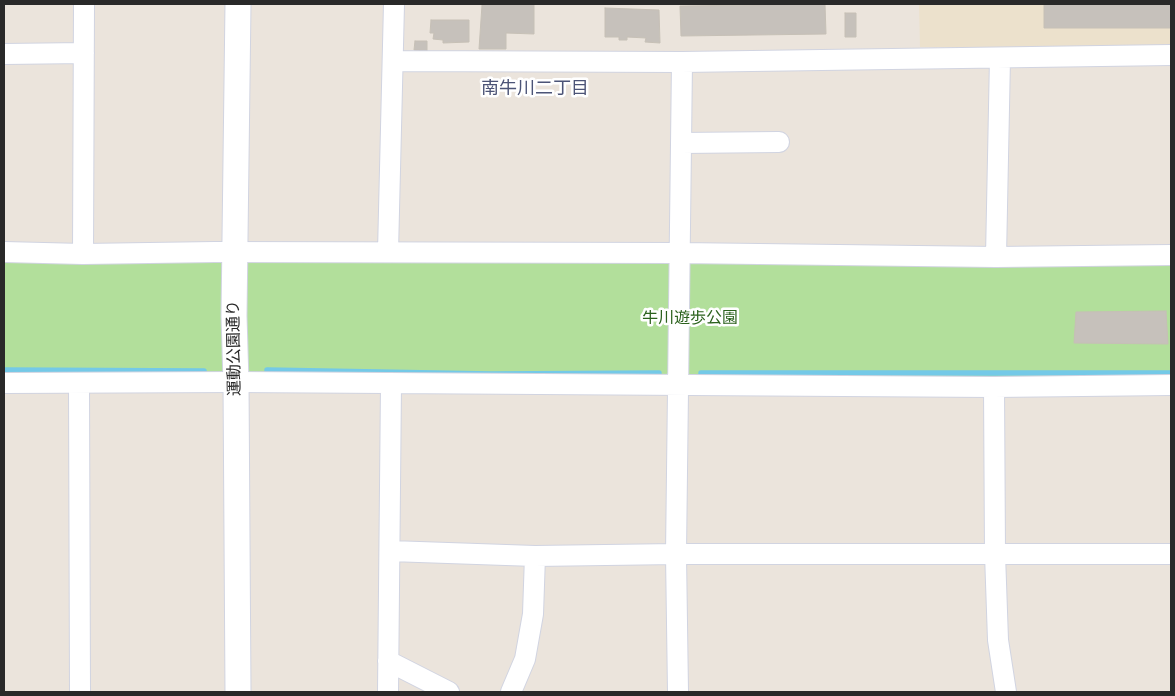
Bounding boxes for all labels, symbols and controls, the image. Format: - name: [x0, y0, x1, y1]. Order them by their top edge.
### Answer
- district label: 南牛川二丁目: [481, 78, 589, 100]
- street label: 運動公園通り: [225, 300, 245, 396]
- park label: 牛川遊歩公園: [642, 309, 738, 329]

